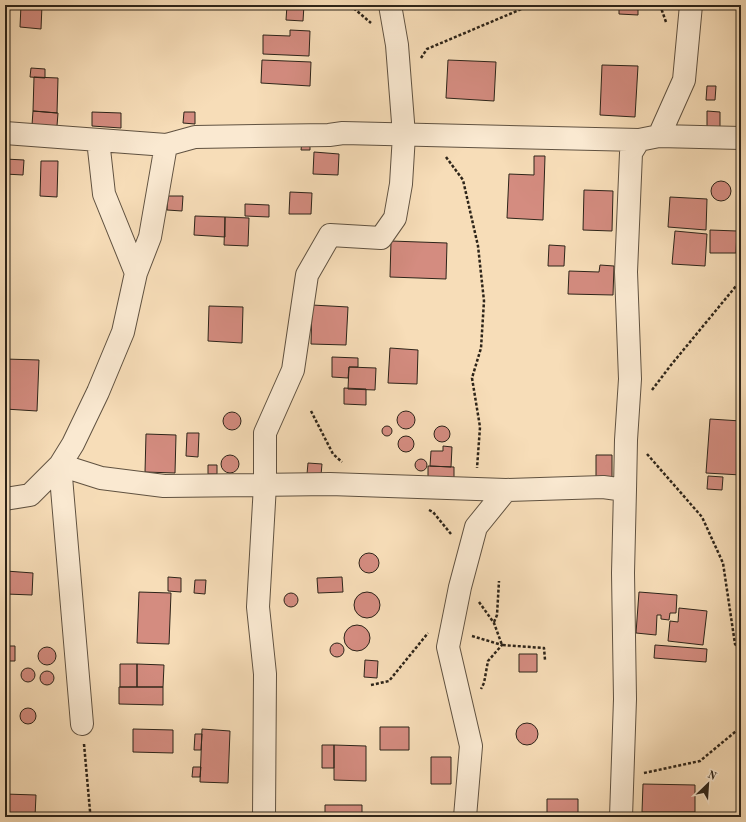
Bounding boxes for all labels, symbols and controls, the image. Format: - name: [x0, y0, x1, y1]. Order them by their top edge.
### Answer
- north arrow: [688, 764, 728, 804]
- text: N: [705, 770, 718, 783]

